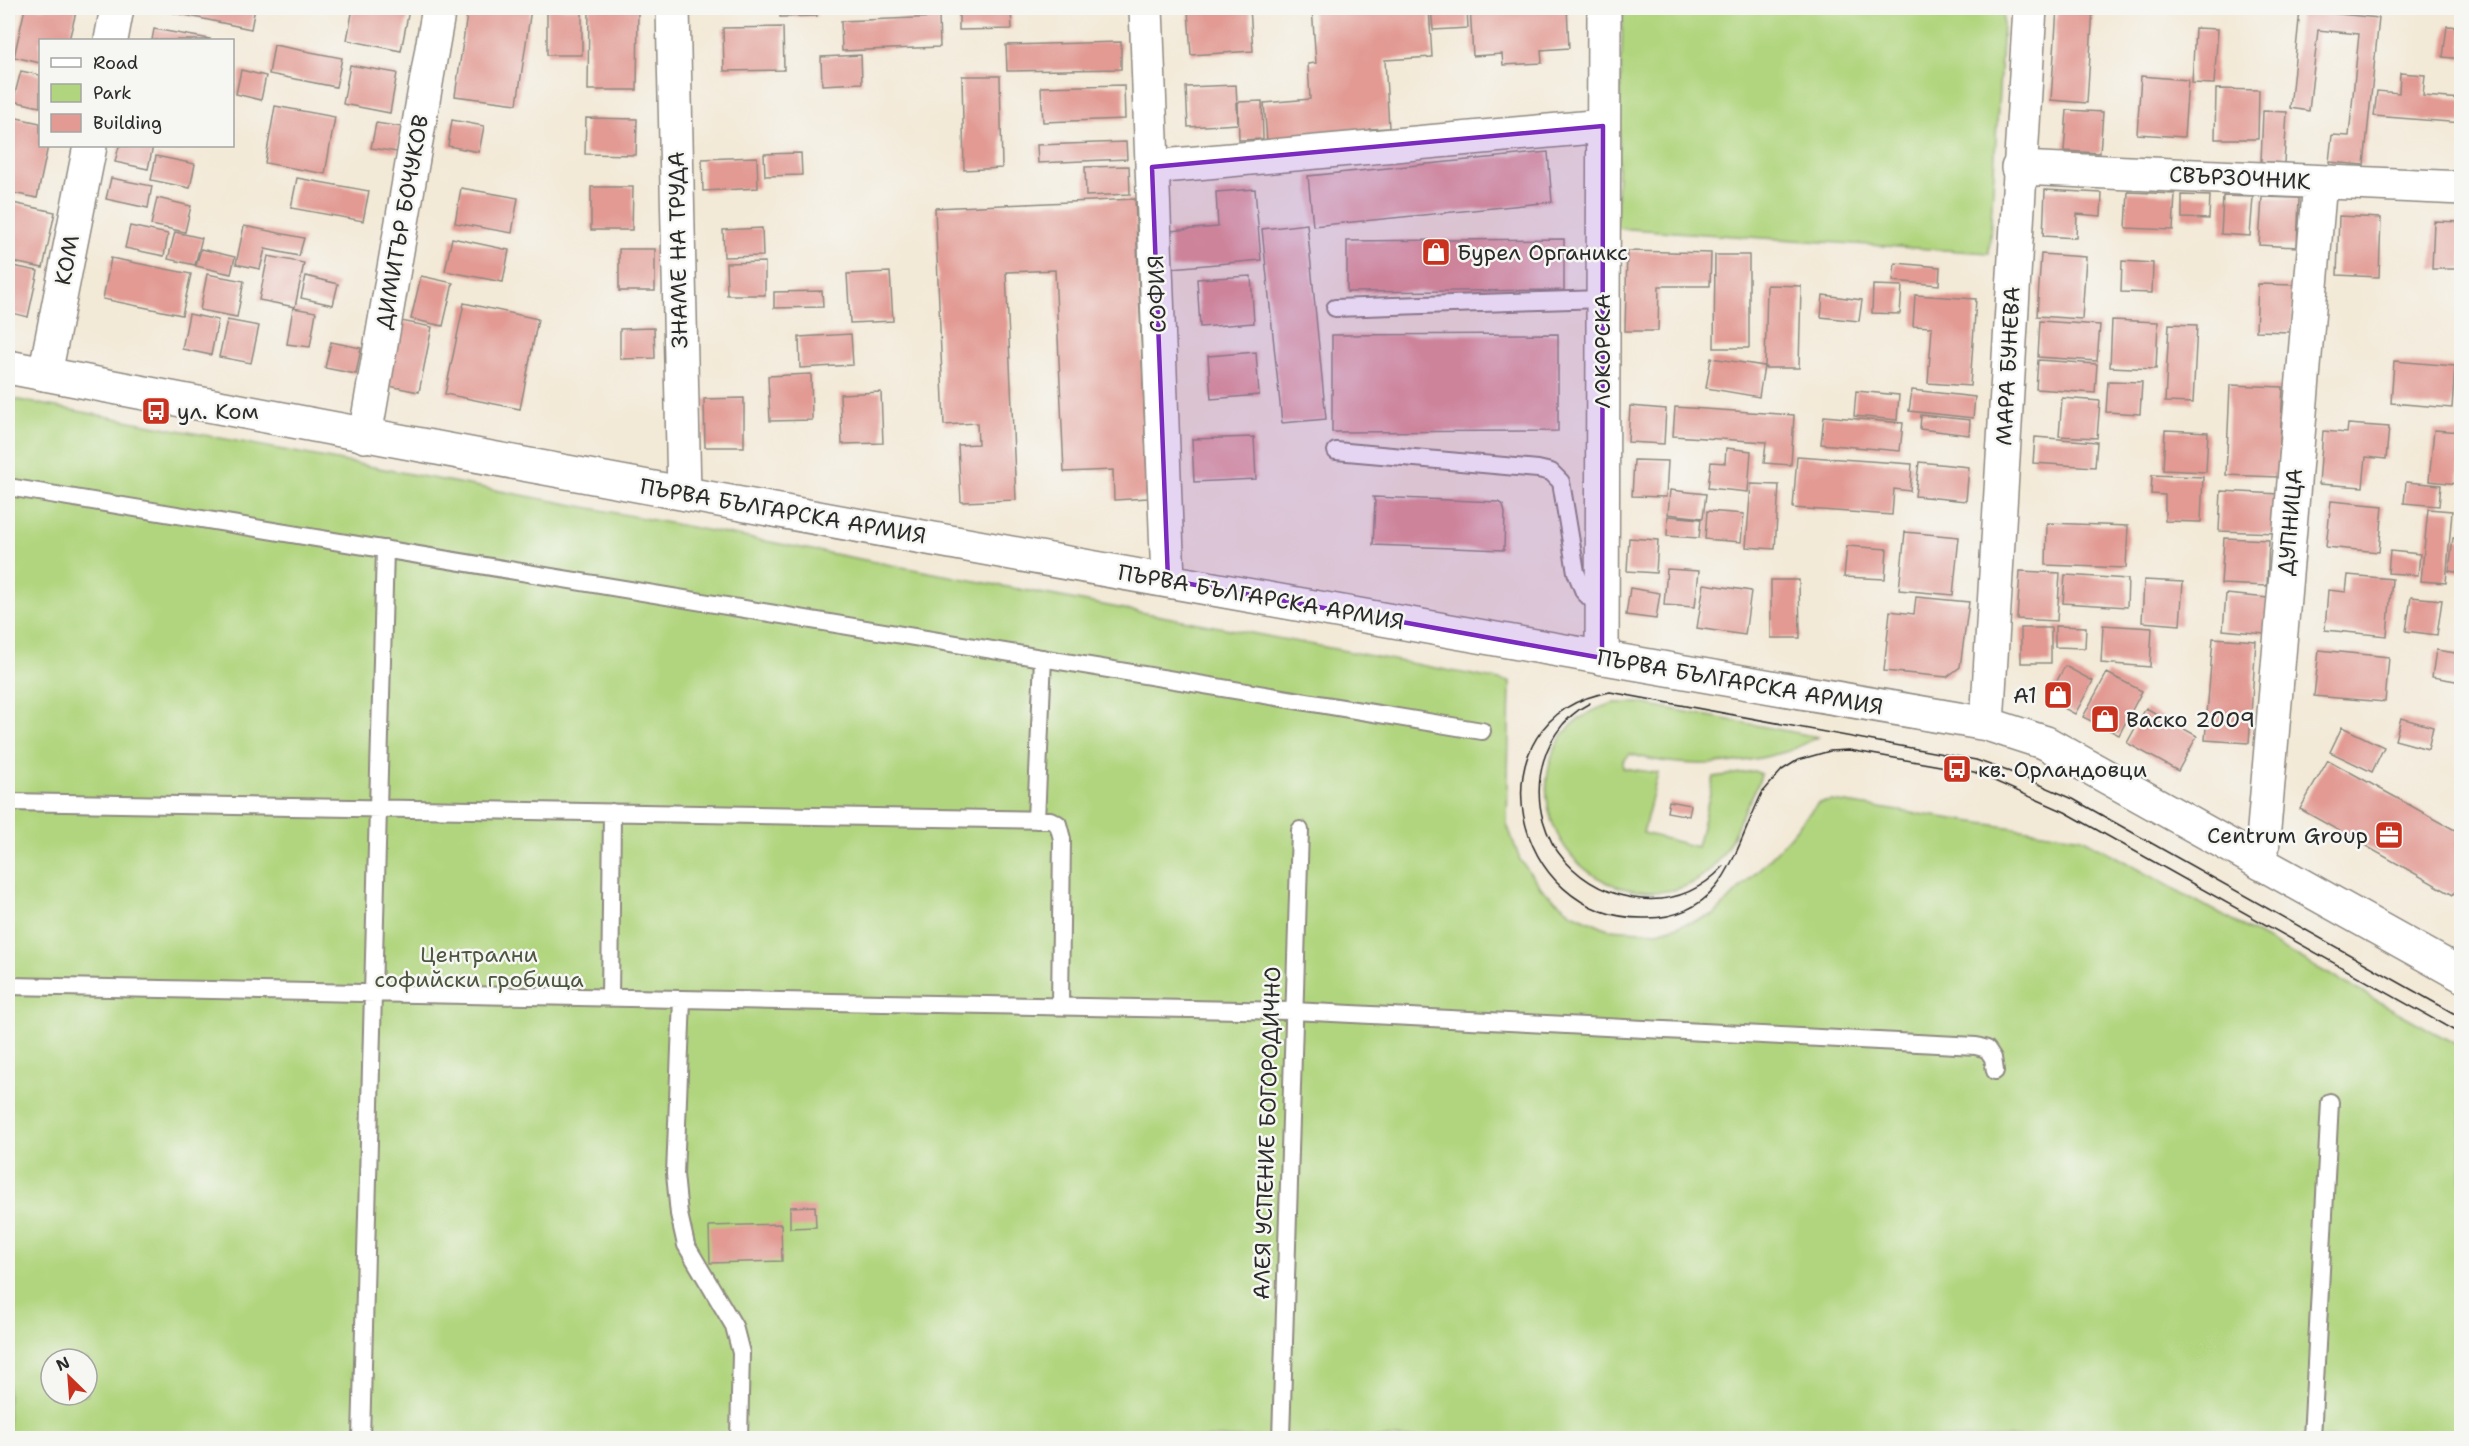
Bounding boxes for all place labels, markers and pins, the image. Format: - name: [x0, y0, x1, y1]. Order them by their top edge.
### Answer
- shop icon: Бурел Органикс: [1420, 236, 1452, 268]
- place label: Бурел Органикс: [1457, 238, 1628, 267]
- bus stop icon: ул. Ком: [140, 395, 172, 427]
- place label: ул. Ком: [177, 397, 259, 426]
- shop icon: A1: [2042, 679, 2074, 711]
- place label: A1: [2013, 681, 2037, 710]
- shop icon: Васко 2009: [2089, 703, 2121, 735]
- place label: Васко 2009: [2126, 705, 2255, 734]
- bus stop icon: кв. Орландовци: [1941, 753, 1973, 785]
- place label: кв. Орландовци: [1978, 755, 2147, 784]
- office icon: Centrum Group: [2373, 819, 2405, 851]
- place label: Centrum Group: [2207, 821, 2368, 850]

